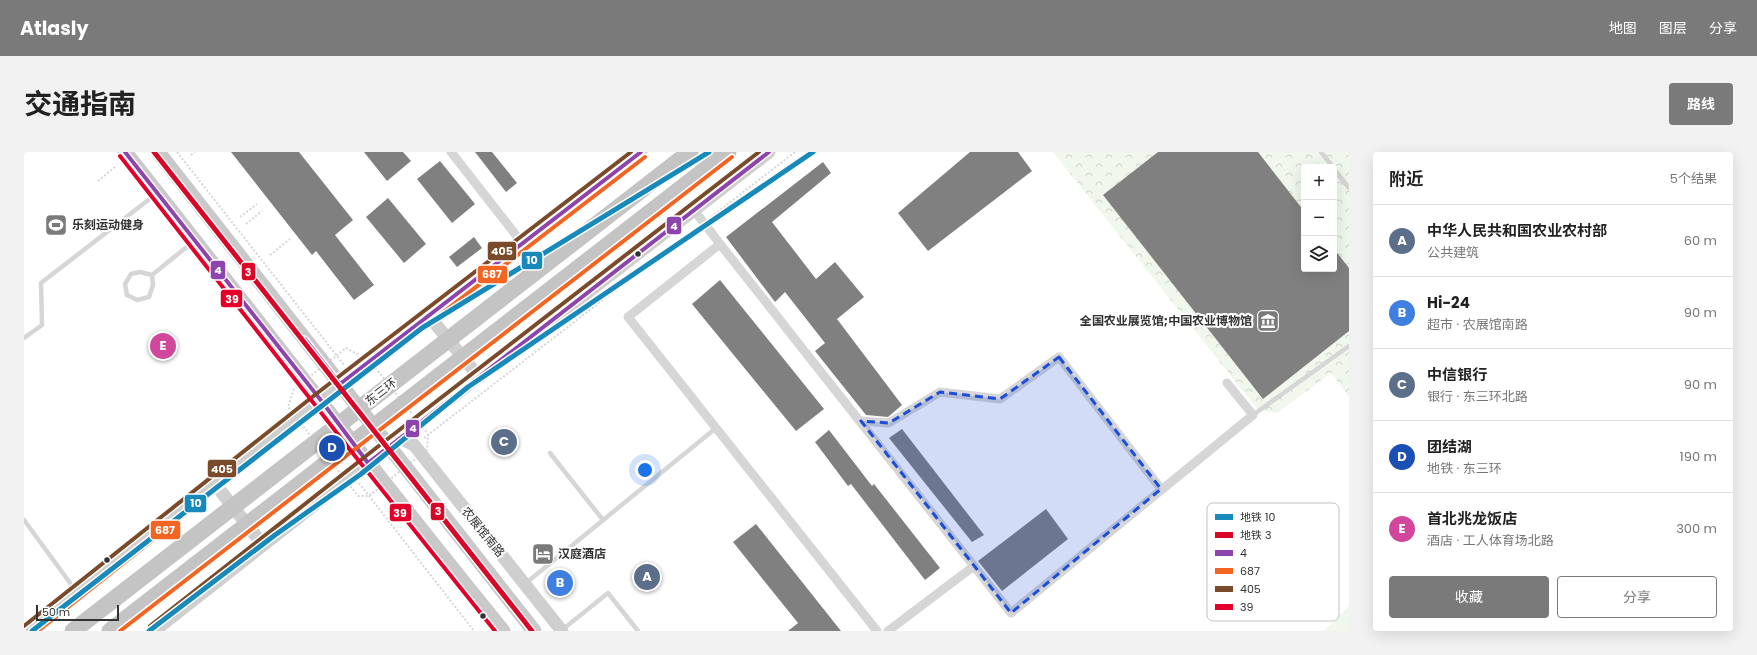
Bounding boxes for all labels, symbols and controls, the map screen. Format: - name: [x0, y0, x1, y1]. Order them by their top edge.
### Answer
- text: Atlasly: [20, 15, 88, 42]
- text: 地图: [1609, 18, 1637, 38]
- text: 图层: [1659, 18, 1687, 38]
- text: 分享: [1709, 18, 1737, 38]
- button: 路线: [1669, 83, 1733, 125]
- text: 交通指南: [24, 85, 136, 124]
- map controls: [1301, 164, 1337, 272]
- button: +: [1301, 164, 1337, 200]
- text: 附近: [1389, 167, 1423, 191]
- text: 5个结果: [1670, 169, 1717, 188]
- button: −: [1301, 200, 1337, 236]
- sports icon: 乐刻运动健身: [43, 212, 69, 238]
- place label: 乐刻运动健身: [72, 216, 144, 233]
- line badge: 4: [666, 216, 682, 235]
- text: 4: [670, 218, 678, 234]
- text: 中华人民共和国农业农村部: [1427, 220, 1607, 241]
- text: A: [1397, 231, 1407, 250]
- text: 60 m: [1684, 231, 1717, 250]
- button: layers: [1301, 236, 1337, 272]
- line badge: 405: [487, 241, 517, 261]
- text: 405: [491, 243, 513, 259]
- text: 公共建筑: [1427, 243, 1479, 262]
- unlabelled marker: [633, 249, 643, 259]
- line badge: 10: [521, 251, 543, 270]
- text: 10: [526, 252, 538, 268]
- line badge: 4: [210, 260, 226, 280]
- text: 4: [214, 262, 222, 278]
- line badge: 3: [241, 262, 256, 281]
- text: 3: [245, 264, 252, 280]
- line badge: 687: [477, 265, 508, 284]
- text: 687: [482, 266, 502, 282]
- line badge: 39: [220, 289, 243, 308]
- text: 39: [225, 291, 239, 307]
- text: Hi-24: [1427, 292, 1470, 313]
- text: B: [1398, 303, 1406, 322]
- text: 90 m: [1684, 303, 1717, 322]
- museum icon: 全国农业展览馆;中国农业博物馆: [1255, 308, 1281, 334]
- place label: 全国农业展览馆;中国农业博物馆: [1080, 312, 1252, 329]
- text: 超市 · 农展馆南路: [1427, 315, 1528, 334]
- pin: E: [150, 331, 176, 361]
- text: 中信银行: [1427, 364, 1487, 385]
- street label: 东三环: [361, 374, 400, 409]
- text: C: [1397, 375, 1407, 394]
- text: 90 m: [1684, 375, 1717, 394]
- text: 银行 · 东三环北路: [1427, 387, 1528, 406]
- line badge: 4: [405, 419, 420, 438]
- text: 4: [409, 420, 417, 436]
- pin: C: [491, 427, 517, 457]
- pin: D: [319, 433, 345, 463]
- text: 团结湖: [1427, 436, 1472, 457]
- text: D: [1397, 447, 1407, 466]
- text: 190 m: [1680, 447, 1717, 466]
- line badge: 405: [207, 459, 237, 478]
- text: 地铁 · 东三环: [1427, 459, 1502, 478]
- your location: [635, 460, 655, 480]
- text: 405: [211, 461, 233, 477]
- line badge: 10: [184, 494, 207, 513]
- text: 10: [190, 495, 202, 511]
- line badge: 3: [430, 502, 445, 521]
- line badge: 39: [389, 503, 412, 522]
- text: 3: [435, 503, 442, 519]
- street label: 农展馆南路: [458, 503, 509, 560]
- legend: [1207, 503, 1339, 621]
- text: 39: [393, 505, 407, 521]
- text: 首北兆龙饭店: [1427, 508, 1517, 529]
- text: 地铁 10: [1240, 509, 1275, 525]
- text: E: [1398, 519, 1406, 538]
- text: 300 m: [1676, 519, 1717, 538]
- line badge: 687: [150, 520, 181, 540]
- text: 687: [155, 522, 175, 538]
- text: 地铁 3: [1240, 527, 1271, 543]
- text: 酒店 · 工人体育场北路: [1427, 531, 1554, 550]
- hotel icon: 汉庭酒店: [530, 541, 556, 567]
- place label: 汉庭酒店: [558, 545, 606, 562]
- text: 4: [1240, 545, 1247, 561]
- unlabelled marker: [102, 555, 112, 565]
- pin: A: [634, 562, 660, 592]
- text: 687: [1240, 563, 1260, 579]
- pin: B: [547, 568, 573, 598]
- button: 收藏: [1389, 576, 1549, 618]
- button: 分享: [1557, 576, 1717, 618]
- text: 405: [1240, 581, 1261, 597]
- text: 39: [1240, 599, 1253, 615]
- scale bar: [36, 603, 119, 622]
- text: 50 m: [42, 604, 70, 620]
- unlabelled marker: [478, 611, 488, 621]

